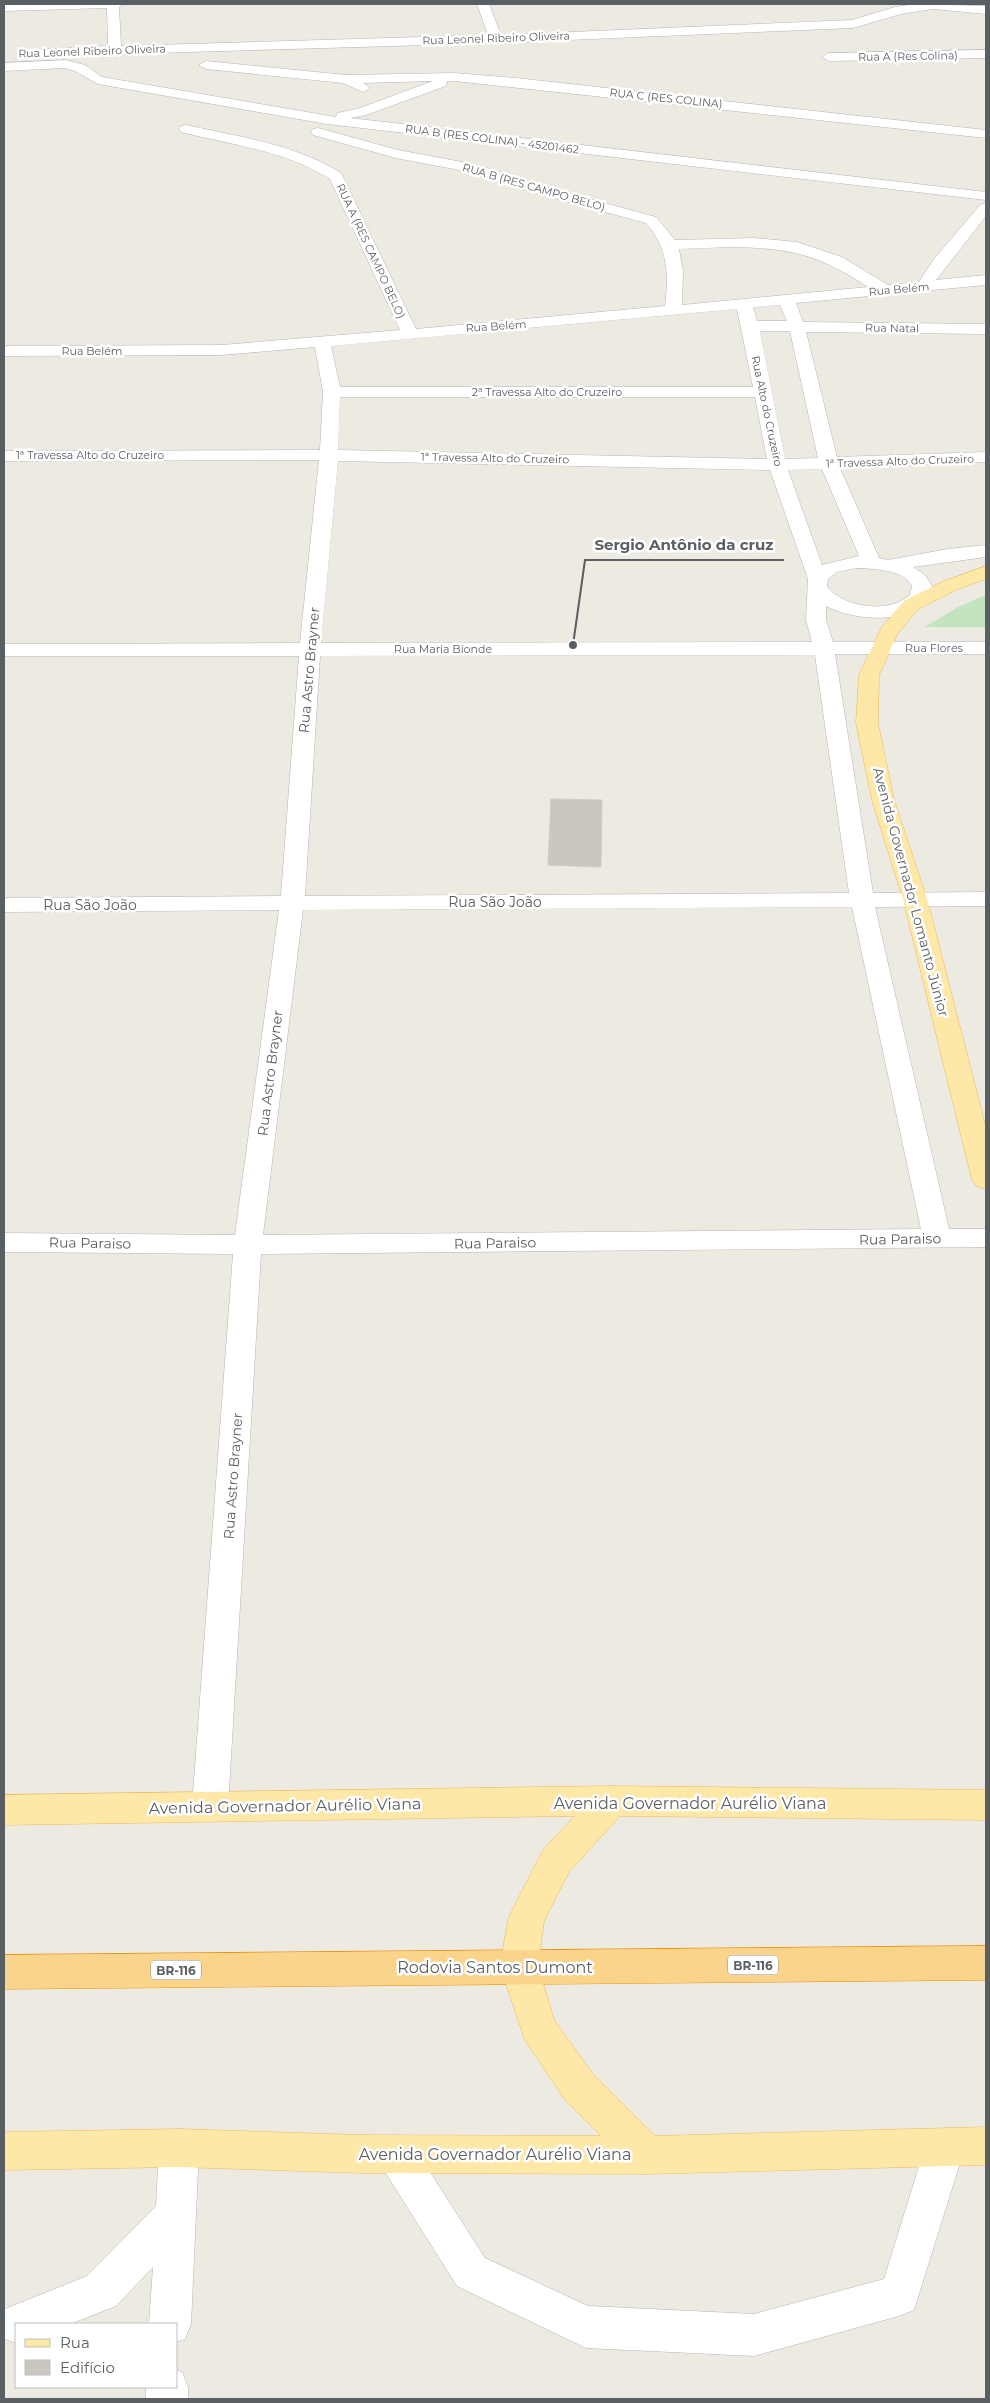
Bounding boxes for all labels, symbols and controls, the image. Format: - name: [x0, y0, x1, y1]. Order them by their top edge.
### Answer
- street label: Rua Leonel Ribeiro Oliveira: [422, 28, 570, 48]
- street label: Rua Leonel Ribeiro Oliveira: [18, 41, 166, 61]
- street label: Rua A (Res Colina): [858, 48, 958, 64]
- street label: RUA C (RES COLINA): [609, 85, 723, 111]
- street label: RUA B (RES COLINA) - 45201462: [404, 121, 580, 157]
- street label: RUA B (RES CAMPO BELO): [461, 160, 607, 214]
- street label: RUA A (RES CAMPO BELO): [333, 181, 409, 321]
- street label: Rua Belém: [868, 279, 930, 299]
- street label: Rua Belém: [465, 317, 527, 335]
- street label: Rua Natal: [865, 321, 919, 335]
- street label: Rua Belém: [62, 344, 122, 358]
- street label: Rua Alto do Cruzeiro: [748, 354, 786, 468]
- street label: 2ª Travessa Alto do Cruzeiro: [472, 385, 622, 399]
- street label: 1ª Travessa Alto do Cruzeiro: [16, 448, 164, 462]
- street label: 1ª Travessa Alto do Cruzeiro: [421, 450, 569, 466]
- street label: 1ª Travessa Alto do Cruzeiro: [826, 451, 974, 471]
- callout: Sergio Antônio da cruz: [585, 530, 784, 560]
- text: Sergio Antônio da cruz: [594, 535, 774, 554]
- street label: Rua Astro Brayner: [295, 606, 324, 734]
- street label: Rua Flores: [905, 641, 964, 655]
- street label: Rua Maria Bionde: [394, 642, 492, 656]
- street label: Avenida Governador Lomanto Júnior: [869, 765, 953, 1019]
- street label: Rua São João: [448, 893, 542, 911]
- street label: Rua São João: [43, 896, 137, 914]
- street label: Rua Astro Brayner: [253, 1009, 287, 1137]
- street label: Rua Paraiso: [859, 1229, 941, 1249]
- street label: Rua Paraiso: [49, 1233, 131, 1253]
- street label: Rua Paraiso: [454, 1233, 536, 1253]
- street label: Rua Astro Brayner: [220, 1412, 246, 1540]
- street label: Avenida Governador Aurélio Viana: [149, 1794, 421, 1818]
- street label: Avenida Governador Aurélio Viana: [554, 1794, 826, 1813]
- road number: BR-116: [728, 1956, 778, 1974]
- street label: Rodovia Santos Dumont: [397, 1958, 593, 1977]
- road number: BR-116: [151, 1960, 201, 1980]
- street label: Avenida Governador Aurélio Viana: [359, 2145, 631, 2164]
- legend: [15, 2323, 178, 2388]
- text: Rua: [60, 2333, 90, 2352]
- text: Edifício: [60, 2358, 115, 2377]

